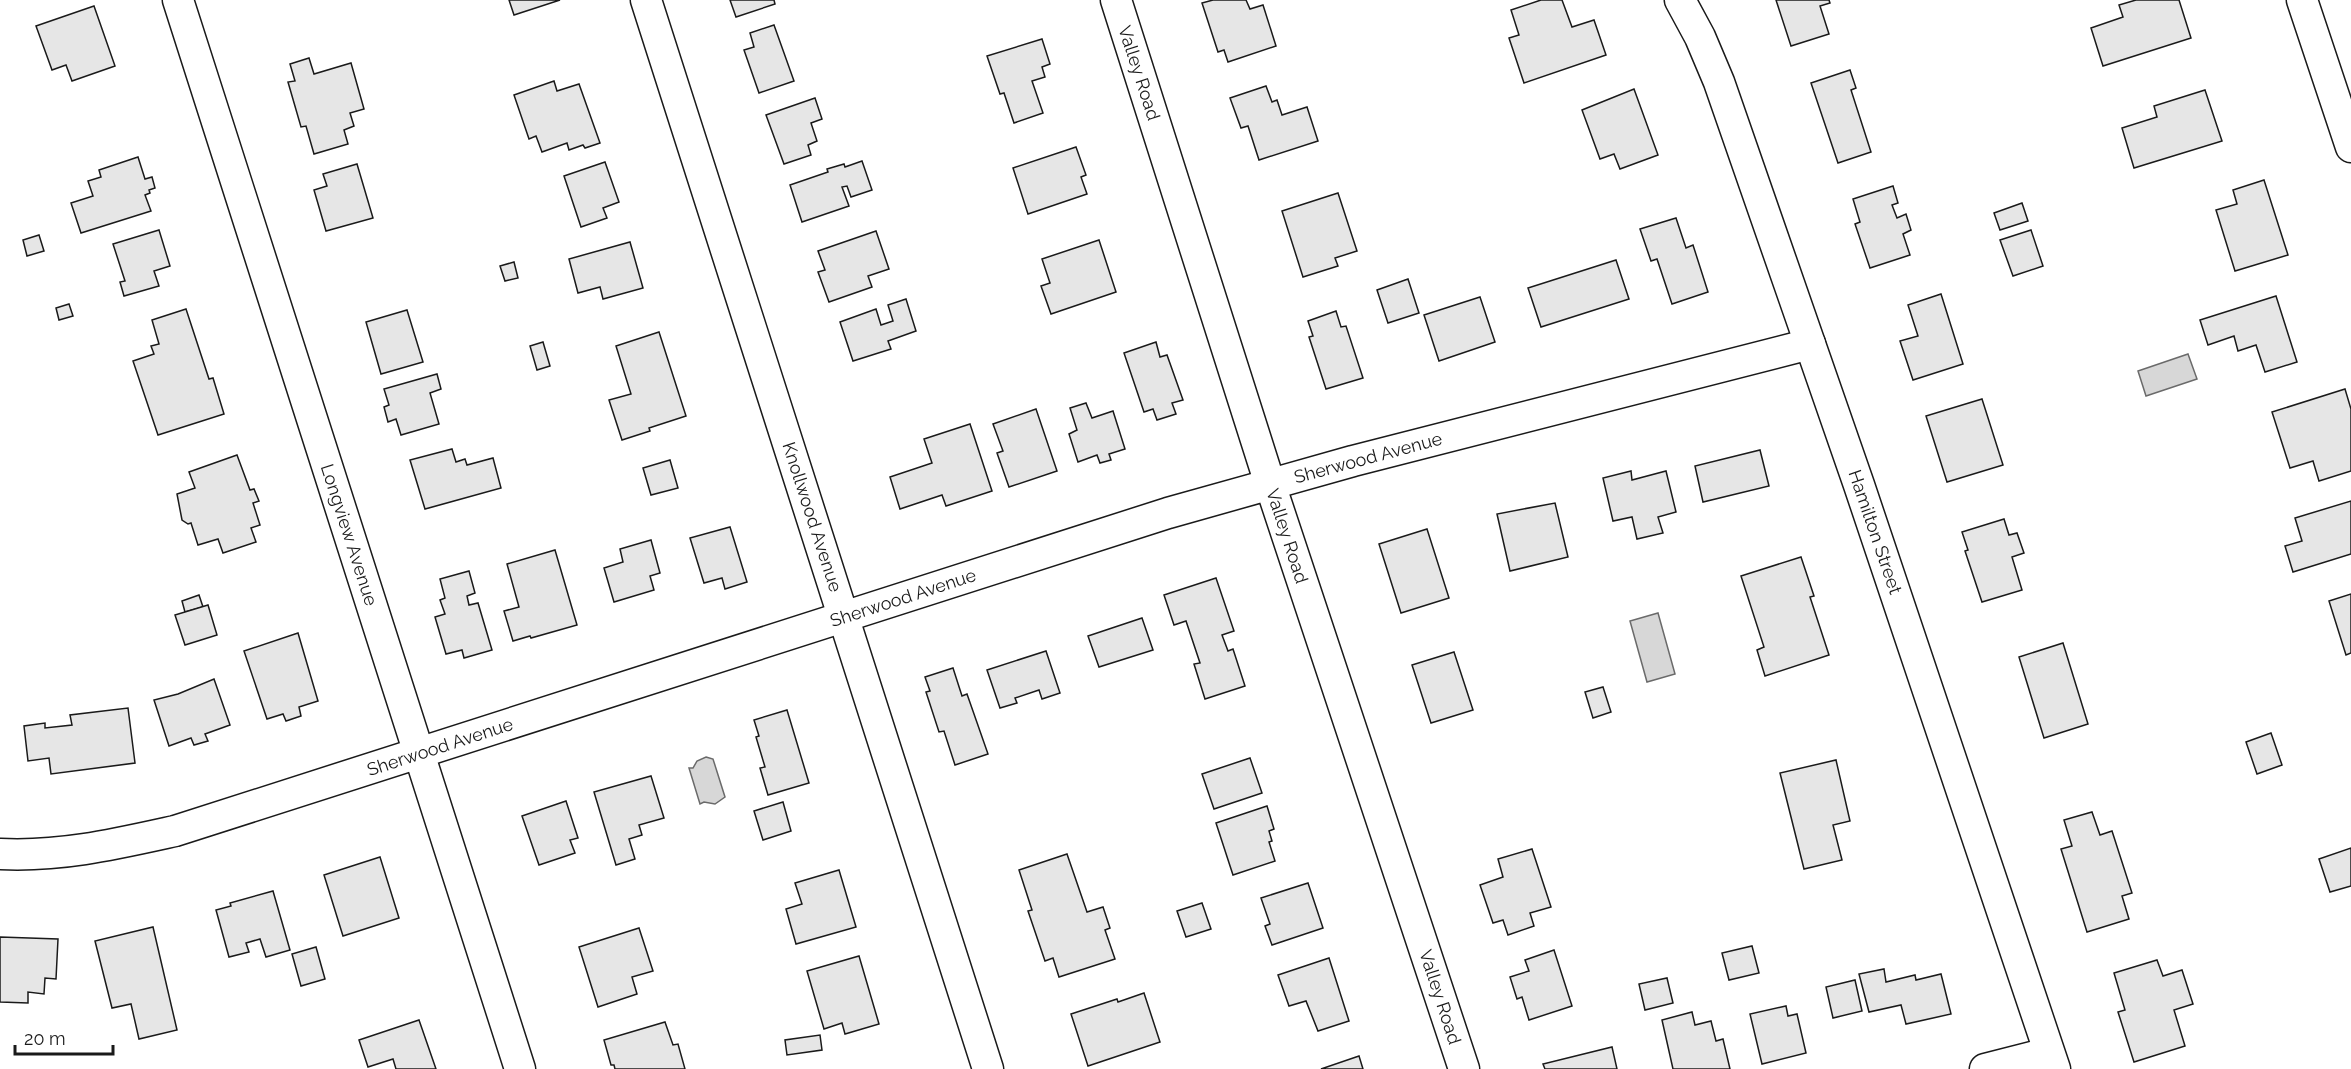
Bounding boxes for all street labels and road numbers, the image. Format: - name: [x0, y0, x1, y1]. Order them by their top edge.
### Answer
- street label: Valley Road: [1114, 23, 1165, 123]
- street label: Sherwood Avenue: [1292, 428, 1445, 487]
- street label: Knollwood Avenue: [778, 439, 847, 595]
- street label: Longview Avenue: [317, 461, 382, 609]
- street label: Hamilton Street: [1844, 467, 1907, 597]
- street label: Valley Road: [1262, 486, 1313, 586]
- street label: Sherwood Avenue: [827, 564, 979, 631]
- street label: Sherwood Avenue: [364, 713, 516, 780]
- street label: Valley Road: [1415, 947, 1466, 1047]

